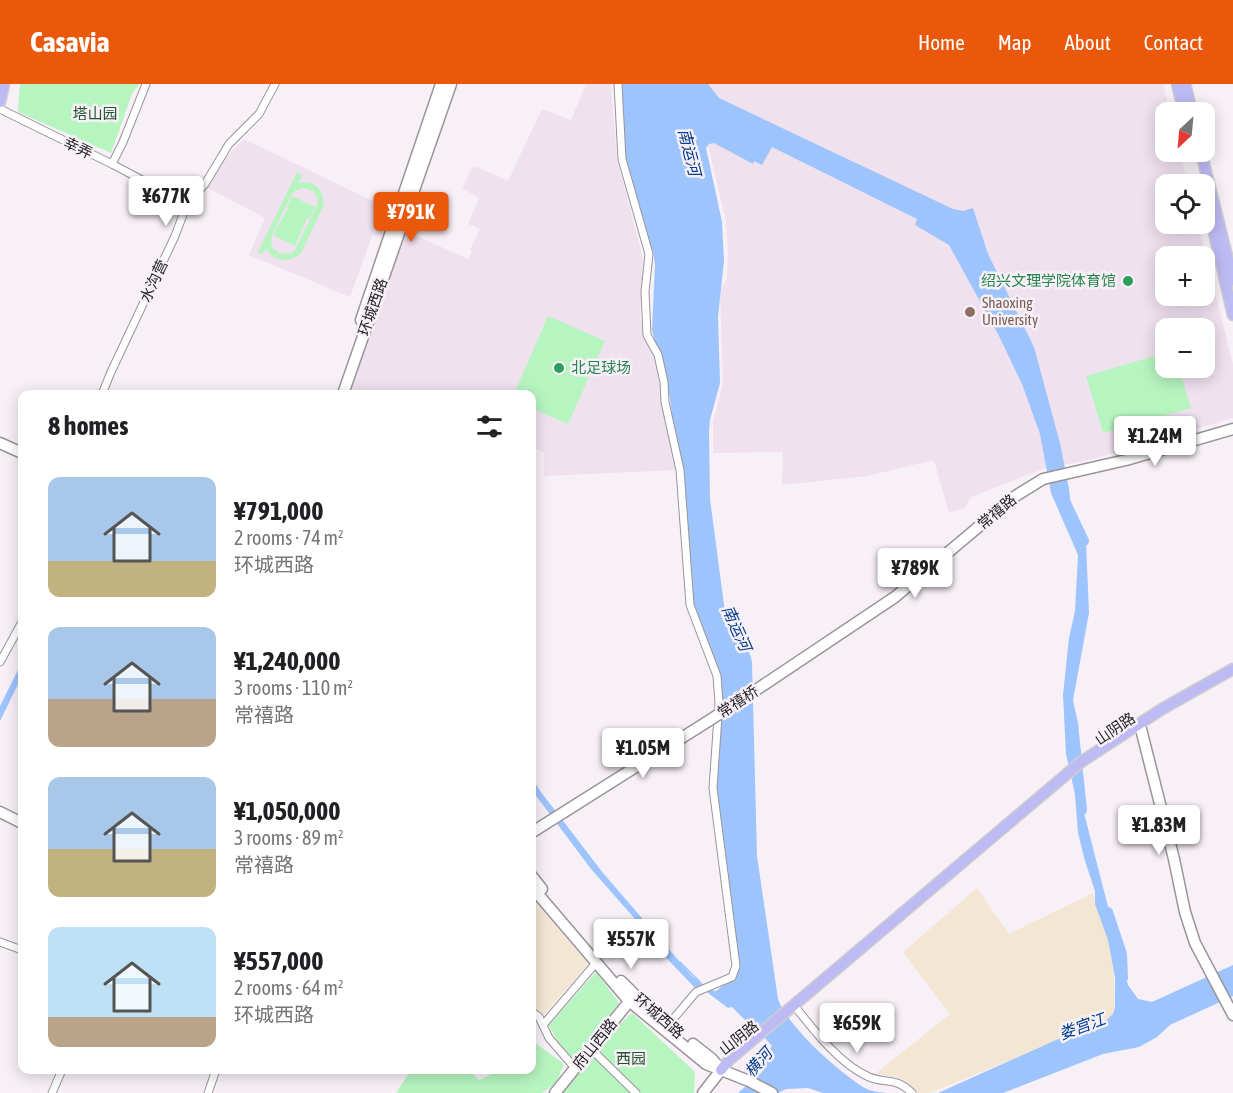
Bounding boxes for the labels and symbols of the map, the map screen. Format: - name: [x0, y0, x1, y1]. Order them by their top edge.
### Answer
- north arrow: [1155, 102, 1215, 162]
- park label: 塔山园: [72, 105, 118, 122]
- water label: 南运河: [675, 127, 705, 180]
- street label: 幸弄: [61, 133, 95, 162]
- pin: ¥677K: [124, 176, 208, 227]
- pin: ¥791K: [369, 192, 453, 243]
- street label: 水沟营: [136, 257, 171, 305]
- place label: 绍兴文理学院体育馆: [981, 272, 1116, 289]
- marker: 绍兴文理学院体育馆: [1121, 274, 1135, 288]
- street label: 环城西路: [355, 276, 390, 338]
- place label: Shaoxing University: [982, 294, 1038, 328]
- marker: Shaoxing University: [963, 305, 977, 319]
- place label: 北足球场: [571, 359, 631, 376]
- marker: 北足球场: [552, 361, 566, 375]
- pin: ¥1.24M: [1106, 416, 1204, 467]
- street label: 常禧路: [974, 491, 1019, 533]
- pin: ¥789K: [873, 548, 957, 599]
- water label: 南运河: [719, 602, 756, 656]
- street label: 常禧桥: [714, 682, 761, 721]
- street label: 山阴路: [1091, 709, 1138, 748]
- pin: ¥1.05M: [594, 728, 692, 779]
- pin: ¥1.83M: [1110, 805, 1208, 856]
- pin: ¥557K: [589, 919, 673, 970]
- street label: 环城西路: [631, 990, 688, 1042]
- pin: ¥659K: [815, 1003, 899, 1054]
- water label: 娄宫江: [1056, 1009, 1110, 1043]
- street label: 府山西路: [569, 1015, 620, 1072]
- street label: 山阴路: [716, 1017, 762, 1058]
- water label: 横河: [741, 1042, 777, 1080]
- park label: 西园: [616, 1050, 646, 1067]

